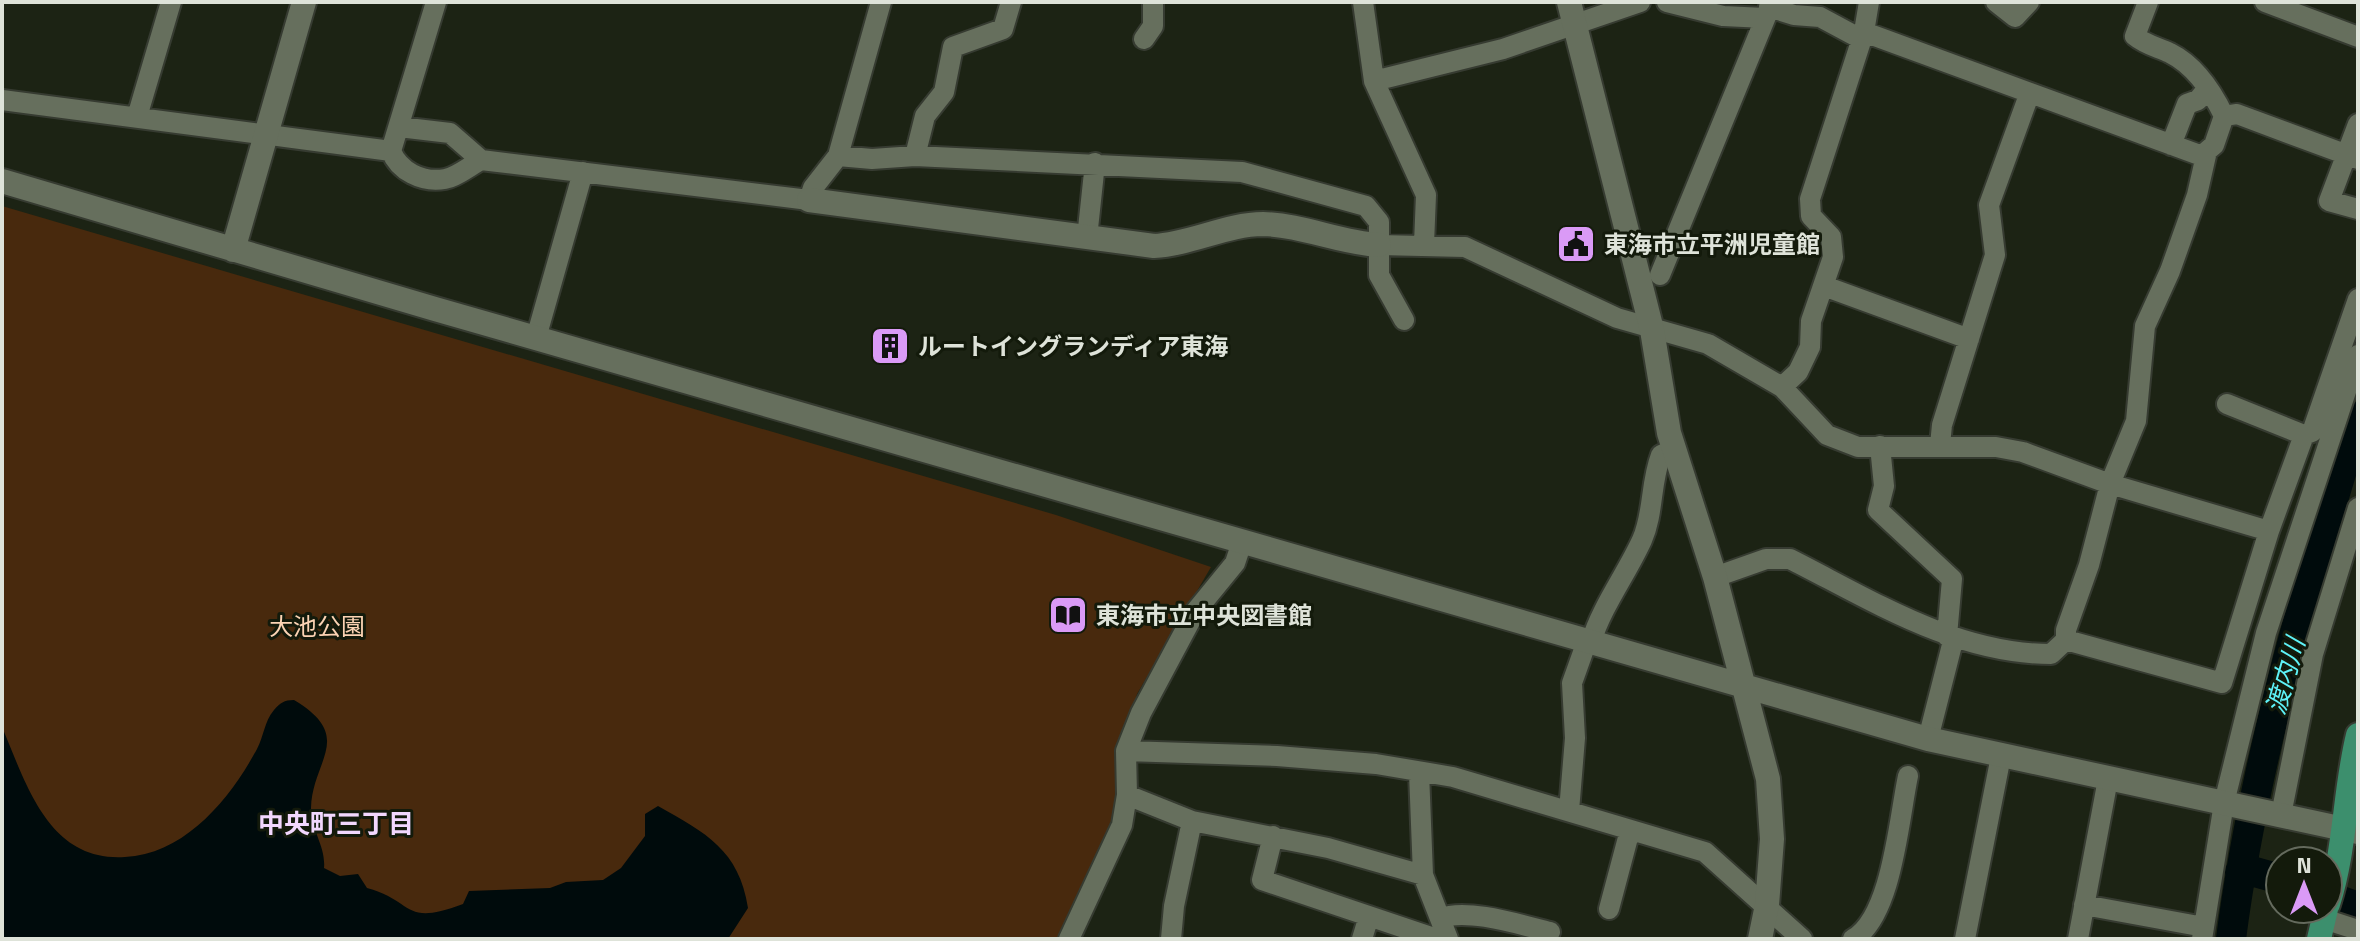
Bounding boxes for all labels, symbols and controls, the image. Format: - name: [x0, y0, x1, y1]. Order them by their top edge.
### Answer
- public building icon: 東海市立平洲児童館: [1555, 223, 1597, 265]
- place label: 東海市立平洲児童館: [1604, 226, 1820, 262]
- building icon: ルートイングランディア東海: [869, 325, 911, 367]
- place label: ルートイングランディア東海: [918, 328, 1228, 364]
- library icon: 東海市立中央図書館: [1047, 594, 1089, 636]
- place label: 東海市立中央図書館: [1096, 597, 1312, 633]
- park label: 大池公園: [269, 608, 365, 644]
- water label: 渡内川: [2256, 630, 2315, 719]
- district label: 中央町三丁目: [258, 804, 414, 843]
- north arrow: [2264, 845, 2344, 925]
- text: N: [2296, 848, 2312, 882]

